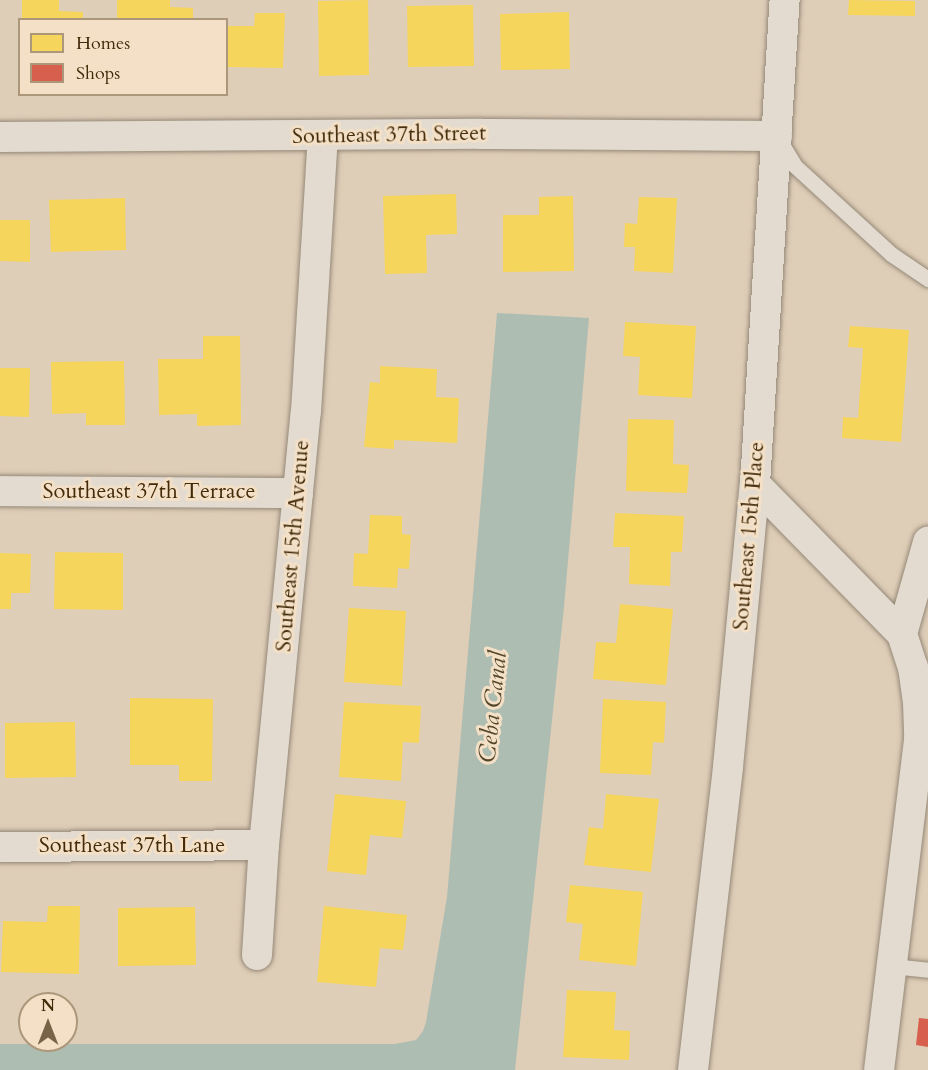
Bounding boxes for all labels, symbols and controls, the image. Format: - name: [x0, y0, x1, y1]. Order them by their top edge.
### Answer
- legend: [18, 18, 228, 96]
- text: Homes: [76, 31, 130, 56]
- text: Shops: [76, 61, 120, 86]
- street label: Southeast 37th Street: [292, 120, 486, 150]
- street label: Southeast 15th Avenue: [271, 439, 315, 653]
- street label: Southeast 15th Place: [728, 441, 770, 631]
- street label: Southeast 37th Terrace: [43, 479, 255, 505]
- water label: Ceba Canal: [473, 650, 513, 764]
- street label: Southeast 37th Lane: [39, 833, 225, 859]
- north arrow: [18, 992, 78, 1052]
- text: N: [41, 995, 55, 1017]

